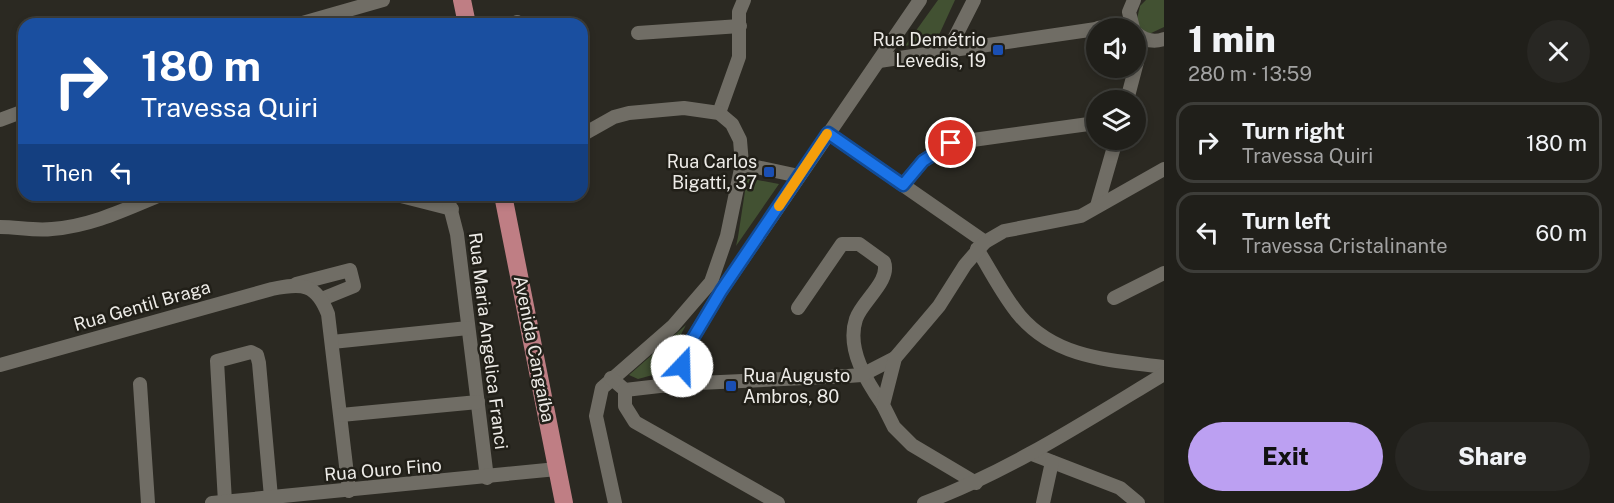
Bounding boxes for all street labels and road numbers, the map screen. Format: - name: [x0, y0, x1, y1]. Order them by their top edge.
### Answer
- street label: Rua Maria Angelica Franci: [465, 231, 512, 451]
- street label: Avenida Cangaíba: [510, 274, 559, 424]
- street label: Rua Gentil Braga: [71, 276, 213, 335]
- street label: Rua Ouro Fino: [323, 454, 443, 485]

